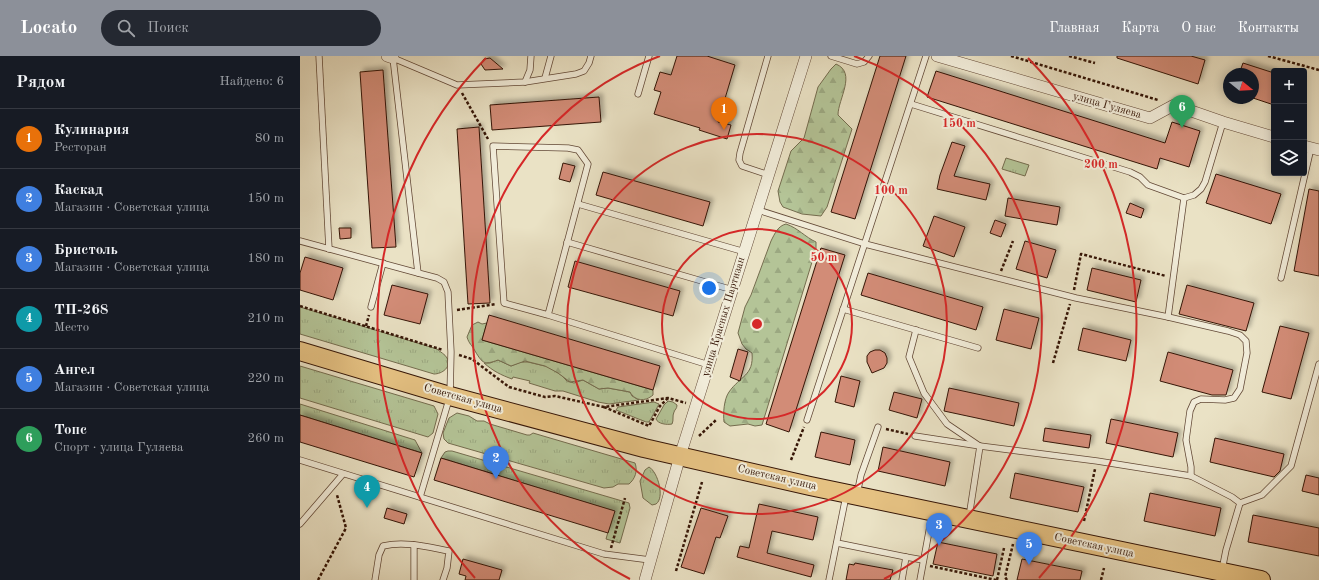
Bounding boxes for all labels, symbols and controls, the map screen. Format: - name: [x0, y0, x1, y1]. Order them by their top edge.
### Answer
- search box: [101, 10, 381, 46]
- icon: search: [115, 17, 137, 39]
- text: Locato: [20, 19, 77, 38]
- text: Поиск: [147, 21, 189, 36]
- text: Главная: [1049, 21, 1099, 35]
- text: Карта: [1121, 21, 1159, 35]
- text: О нас: [1181, 21, 1216, 35]
- text: Контакты: [1238, 21, 1299, 35]
- north arrow: [1223, 68, 1259, 104]
- map controls: [1271, 68, 1307, 176]
- button: +: [1271, 68, 1307, 104]
- text: Рядом: [16, 74, 65, 91]
- text: Найдено: 6: [220, 75, 284, 88]
- street label: улица Гуляева: [1072, 91, 1143, 121]
- pin: 6: [1169, 95, 1195, 128]
- pin: 1: [711, 97, 737, 130]
- button: −: [1271, 104, 1307, 140]
- text: 150 m: [942, 117, 976, 130]
- text: Кулинария: [54, 123, 129, 138]
- text: 1: [25, 132, 33, 145]
- text: 80 m: [255, 132, 284, 145]
- button: layers: [1271, 140, 1307, 176]
- text: Ресторан: [54, 141, 107, 154]
- text: 200 m: [1084, 159, 1118, 171]
- text: Каскад: [54, 183, 103, 198]
- text: 100 m: [874, 185, 908, 197]
- text: 2: [25, 192, 33, 205]
- text: 150 m: [247, 192, 284, 205]
- text: Магазин · Советская улица: [54, 201, 209, 214]
- text: Бристоль: [54, 243, 118, 258]
- text: 50 m: [811, 251, 838, 264]
- text: 3: [25, 252, 33, 265]
- text: 180 m: [247, 252, 284, 265]
- street label: улица Красных Партизан: [701, 256, 747, 378]
- text: Магазин · Советская улица: [54, 261, 209, 274]
- your location: [699, 278, 719, 298]
- text: ТП-268: [54, 303, 109, 318]
- text: 4: [25, 312, 33, 325]
- text: 210 m: [247, 312, 284, 325]
- centre of rings: [750, 317, 764, 331]
- text: Место: [54, 321, 89, 334]
- text: Ангел: [54, 363, 95, 378]
- text: 5: [25, 372, 33, 385]
- text: 220 m: [247, 372, 284, 385]
- text: Магазин · Советская улица: [54, 381, 209, 394]
- street label: Советская улица: [423, 383, 504, 416]
- text: Топс: [54, 423, 87, 438]
- text: 6: [25, 432, 33, 445]
- text: 260 m: [247, 432, 284, 445]
- text: Спорт · улица Гуляева: [54, 441, 184, 454]
- pin: 2: [483, 446, 509, 479]
- street label: Советская улица: [736, 464, 818, 493]
- pin: 4: [354, 475, 380, 508]
- pin: 3: [926, 513, 952, 546]
- pin: 5: [1016, 532, 1042, 565]
- street label: Советская улица: [1053, 532, 1135, 560]

